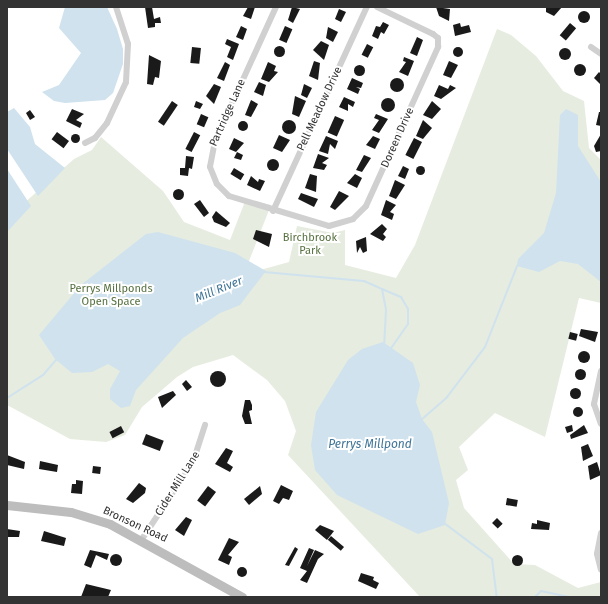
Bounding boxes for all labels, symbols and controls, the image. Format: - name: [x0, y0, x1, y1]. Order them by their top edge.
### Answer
- street label: Pell Meadow Drive: [295, 65, 345, 153]
- street label: Partridge Lane: [207, 77, 249, 149]
- street label: Doreen Drive: [379, 106, 417, 170]
- park label: Birchbrook Park: [283, 232, 337, 258]
- water label: Mill River: [193, 274, 245, 306]
- park label: Perrys Millponds Open Space: [69, 283, 153, 309]
- water label: Perrys Millpond: [328, 438, 412, 452]
- street label: Cider Mill Lane: [153, 449, 203, 519]
- street label: Bronson Road: [101, 504, 169, 546]

